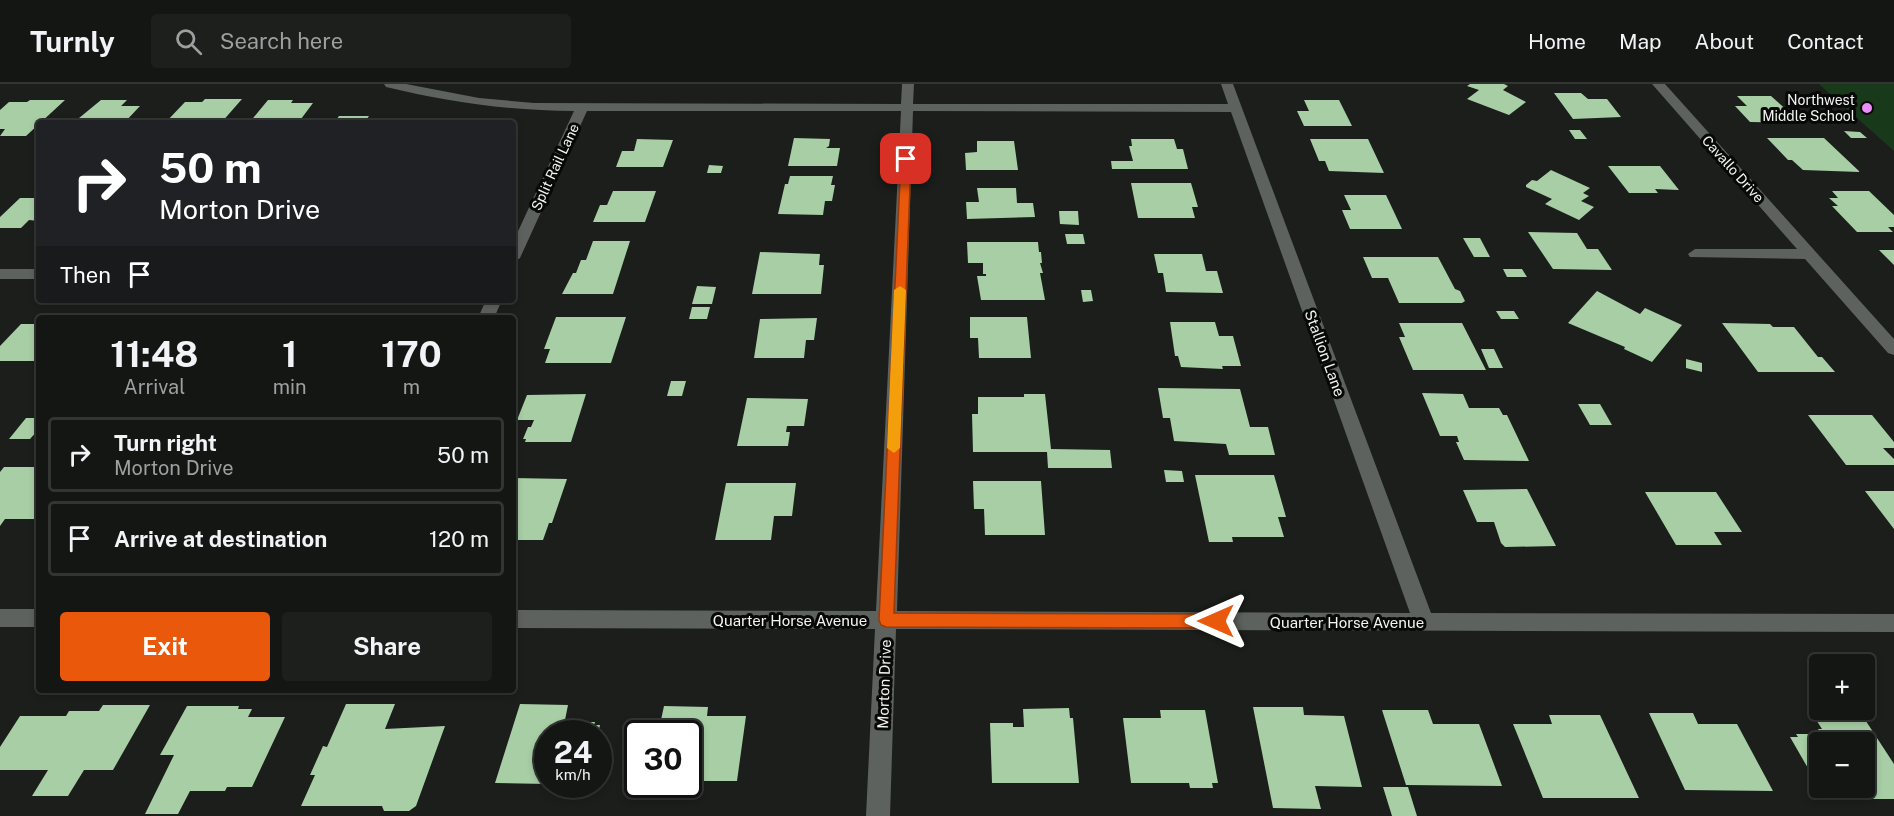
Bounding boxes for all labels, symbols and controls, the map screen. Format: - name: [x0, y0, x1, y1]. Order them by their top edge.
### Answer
- search box: [151, 14, 571, 68]
- text: Turnly: [30, 25, 115, 58]
- icon: search: [172, 25, 205, 58]
- text: Search here: [220, 28, 343, 54]
- text: Home: [1528, 29, 1586, 54]
- text: Map: [1619, 29, 1662, 54]
- text: About: [1695, 29, 1754, 54]
- text: Contact: [1787, 29, 1864, 54]
- place label: Northwest Middle School: [1762, 92, 1855, 124]
- marker: Northwest Middle School: [1860, 101, 1874, 115]
- street label: Split Rail Lane: [528, 121, 582, 213]
- street label: Cavallo Drive: [1699, 132, 1767, 206]
- pin: [880, 133, 931, 184]
- icon: arrive: [889, 142, 922, 175]
- text: 50 m: [159, 143, 262, 192]
- icon: right: [60, 144, 138, 222]
- text: Morton Drive: [159, 193, 320, 225]
- icon: arrive: [123, 258, 156, 291]
- text: Then: [60, 262, 111, 288]
- street label: Stallion Lane: [1301, 307, 1349, 399]
- text: 11:48: [110, 333, 198, 375]
- text: 1: [282, 333, 297, 375]
- text: 170: [381, 333, 442, 375]
- text: Arrival: [123, 375, 185, 399]
- text: min: [273, 375, 307, 399]
- text: m: [403, 375, 420, 399]
- text: Turn right: [114, 430, 217, 456]
- icon: right: [63, 438, 96, 471]
- text: 50 m: [437, 442, 489, 468]
- text: Morton Drive: [114, 456, 234, 480]
- icon: arrive: [63, 522, 96, 555]
- text: Arrive at destination: [114, 526, 327, 552]
- text: 120 m: [429, 526, 489, 552]
- position arrow: [1184, 589, 1248, 653]
- button: Exit: [60, 612, 270, 681]
- button: Share: [282, 612, 492, 681]
- street label: Quarter Horse Avenue: [713, 612, 867, 629]
- street label: Quarter Horse Avenue: [1270, 614, 1424, 631]
- street label: Morton Drive: [874, 639, 894, 729]
- map controls: [1809, 654, 1875, 798]
- button: +: [1809, 654, 1875, 720]
- speed limit sign: 30: [624, 720, 702, 798]
- button: −: [1809, 732, 1875, 798]
- text: 24: [554, 734, 592, 770]
- text: km/h: [555, 766, 591, 783]

